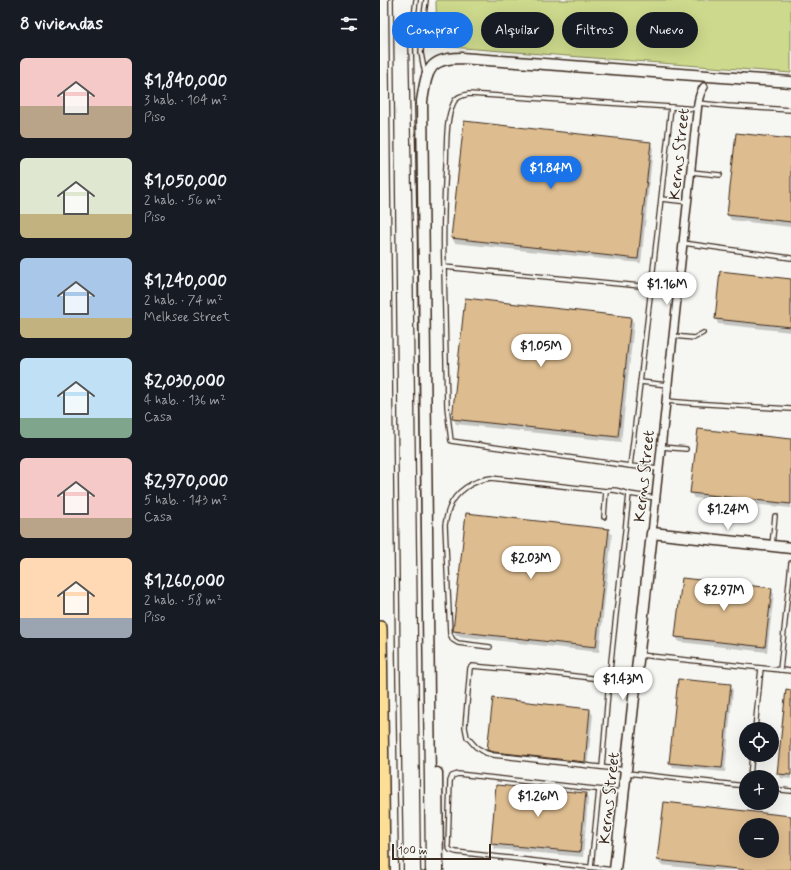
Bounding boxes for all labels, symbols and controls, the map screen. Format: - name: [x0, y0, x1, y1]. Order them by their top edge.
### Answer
- chip: Comprar: [392, 12, 473, 48]
- chip: Alquilar: [481, 12, 554, 48]
- chip: Filtros: [562, 12, 628, 48]
- chip: Nuevo: [636, 12, 698, 48]
- text: 8 viviendas: [20, 13, 103, 35]
- icon: filters: [338, 13, 360, 35]
- text: $1,840,000: [144, 70, 227, 92]
- icon: home: [52, 74, 100, 122]
- text: 3 hab. · 104 m²: [144, 92, 227, 109]
- street label: Kerns Street: [664, 107, 695, 201]
- text: Piso: [144, 109, 165, 126]
- pin: $1.84M: [518, 156, 584, 190]
- text: $1.84M: [530, 160, 572, 177]
- text: $1,050,000: [144, 170, 227, 192]
- icon: home: [52, 174, 100, 222]
- text: 2 hab. · 56 m²: [144, 192, 222, 209]
- text: Piso: [144, 209, 165, 226]
- text: $1,240,000: [144, 270, 227, 292]
- pin: $1.16M: [634, 272, 700, 306]
- icon: home: [52, 274, 100, 322]
- text: $1.16M: [647, 276, 687, 293]
- text: 2 hab. · 74 m²: [144, 292, 223, 309]
- text: Melksee Street: [144, 309, 230, 326]
- pin: $1.05M: [508, 334, 574, 368]
- text: $1.05M: [520, 338, 562, 355]
- text: $2,030,000: [144, 370, 225, 392]
- icon: home: [52, 374, 100, 422]
- text: 4 hab. · 136 m²: [144, 392, 226, 409]
- text: Casa: [144, 409, 172, 426]
- street label: Kerns Street: [629, 429, 660, 523]
- text: $2,970,000: [144, 470, 228, 492]
- icon: home: [52, 474, 100, 522]
- text: 5 hab. · 143 m²: [144, 492, 227, 509]
- pin: $1.24M: [695, 497, 761, 531]
- text: $1.24M: [707, 501, 749, 518]
- text: Casa: [144, 509, 172, 526]
- pin: $2.03M: [498, 546, 564, 580]
- text: $2.03M: [511, 550, 551, 567]
- text: $1,260,000: [144, 570, 225, 592]
- icon: home: [52, 574, 100, 622]
- pin: $2.97M: [691, 578, 757, 612]
- text: $2.97M: [703, 582, 745, 599]
- text: 2 hab. · 58 m²: [144, 592, 222, 609]
- text: Piso: [144, 609, 165, 626]
- pin: $1.43M: [590, 667, 656, 701]
- text: $1.43M: [603, 671, 643, 688]
- map controls: [739, 722, 779, 858]
- button: locate: [739, 722, 779, 762]
- street label: Kerns Street: [594, 751, 625, 845]
- button: +: [739, 770, 779, 810]
- pin: $1.26M: [505, 784, 571, 818]
- text: $1.26M: [517, 788, 559, 805]
- button: −: [739, 818, 779, 858]
- scale bar: [392, 842, 491, 861]
- text: 100 m: [398, 844, 428, 858]

